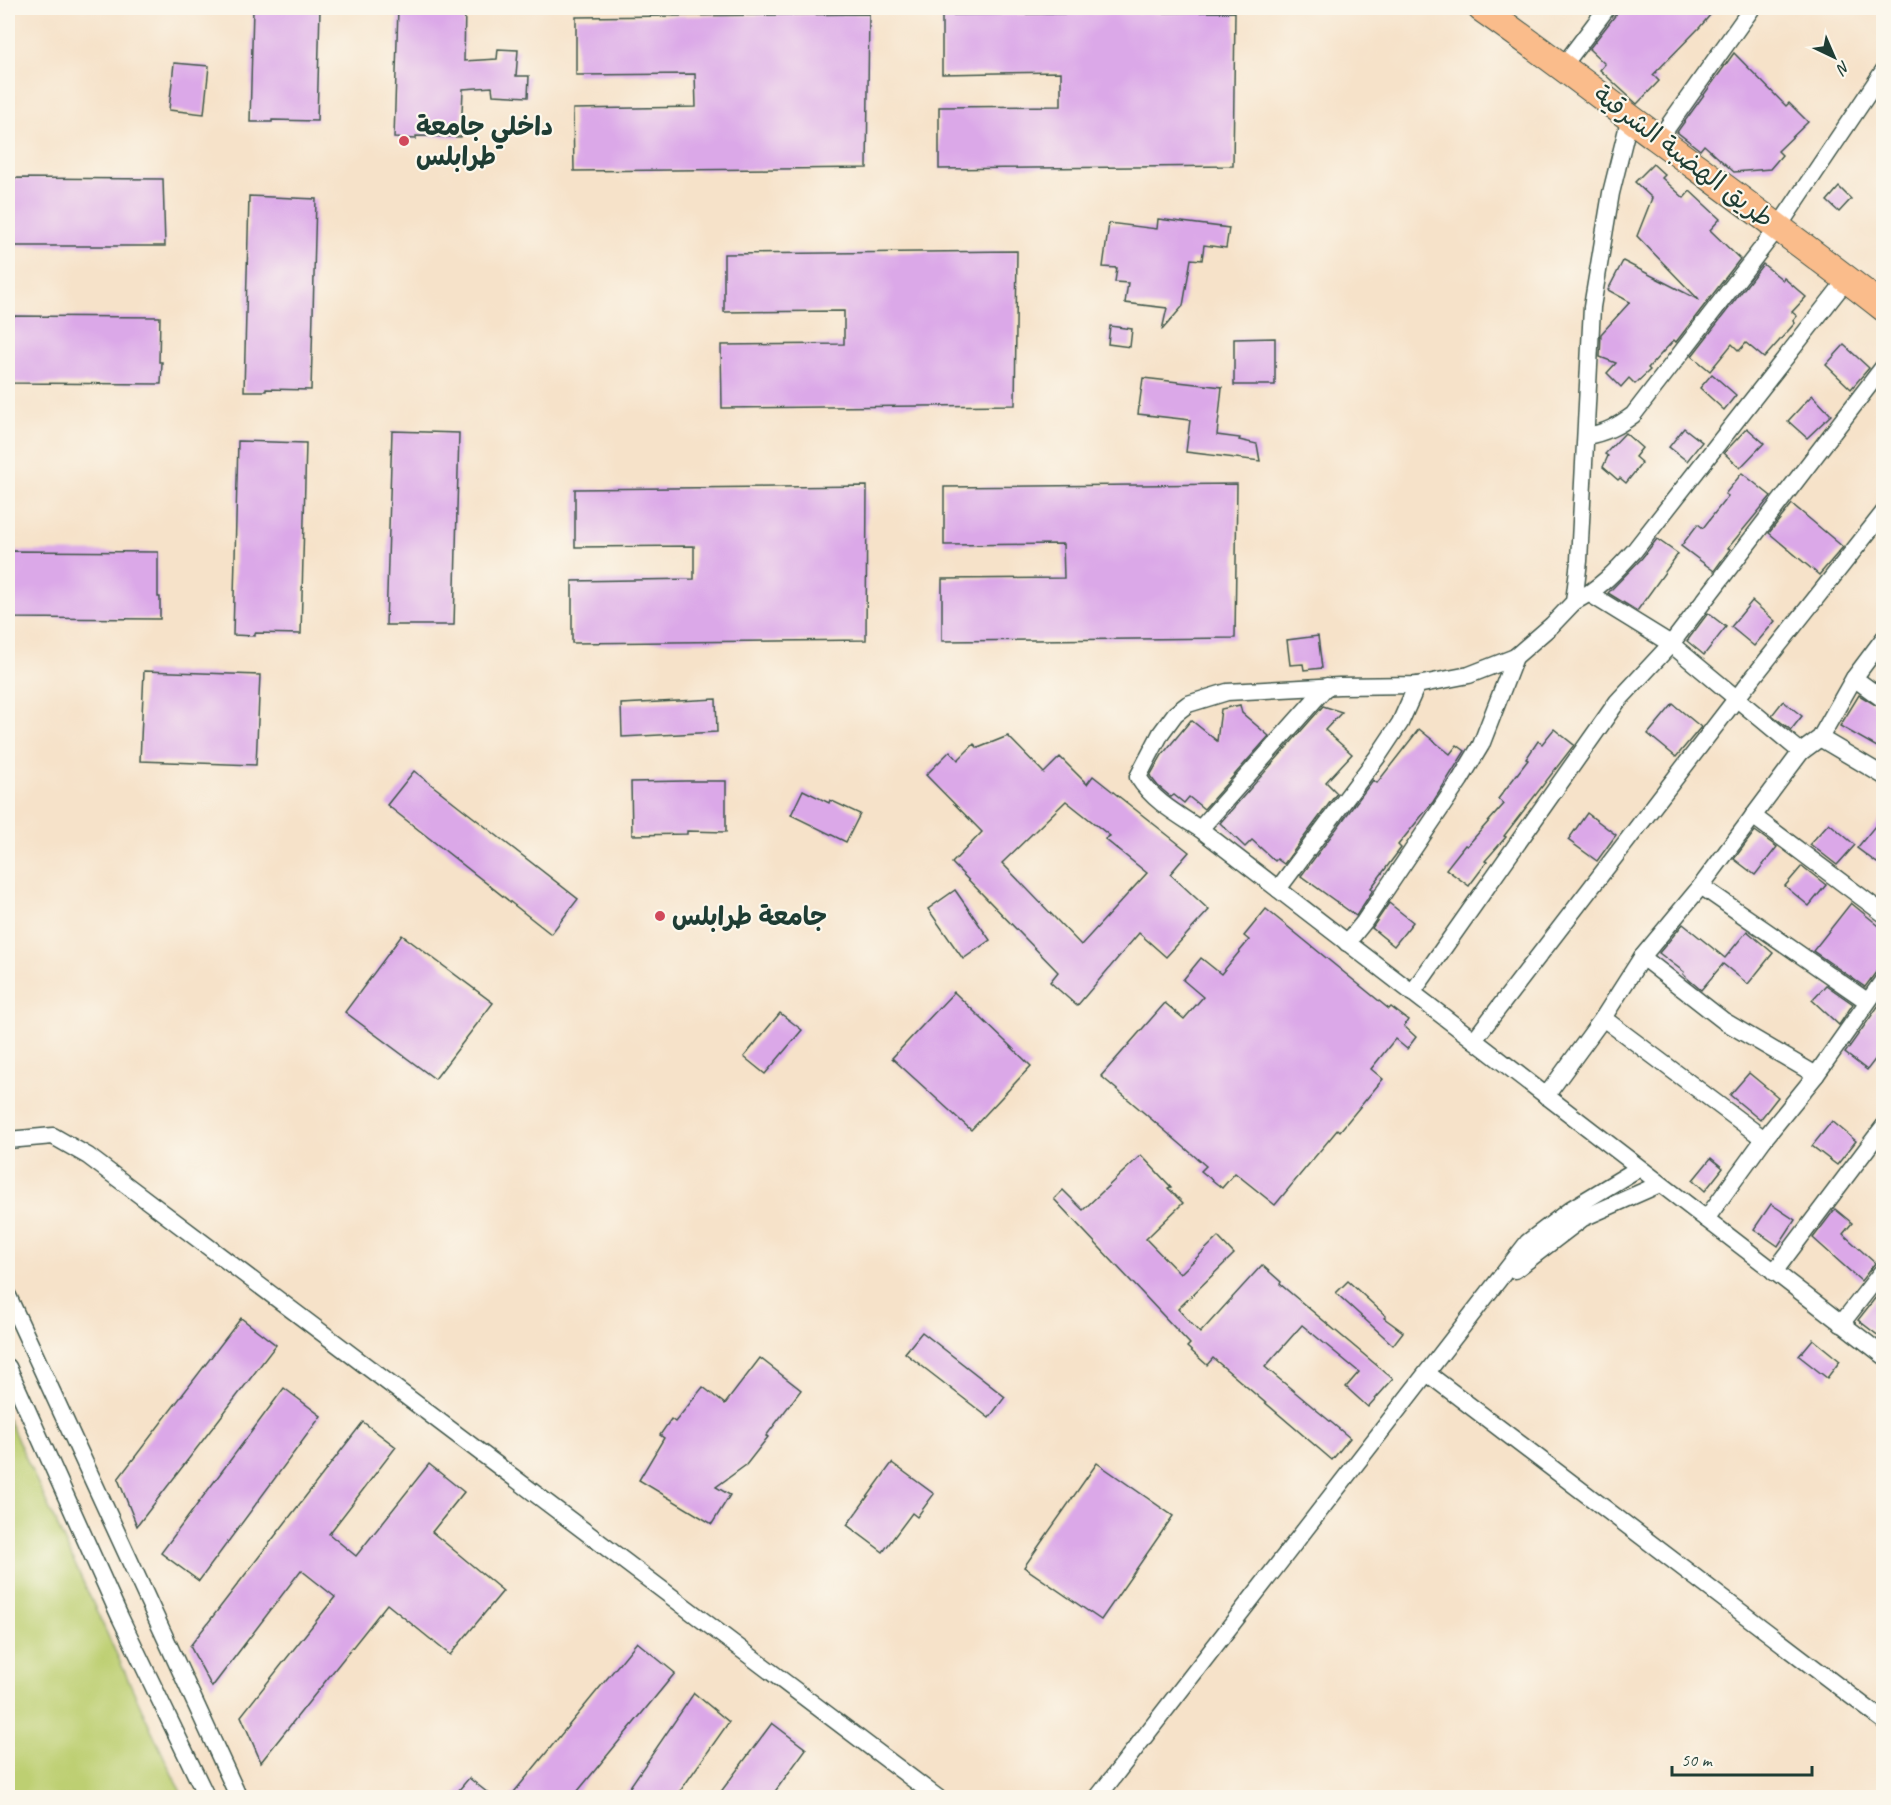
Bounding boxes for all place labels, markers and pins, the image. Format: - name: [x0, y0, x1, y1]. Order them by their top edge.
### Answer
- place label: داخلي جامعة طرابلس: [416, 110, 553, 173]
- marker: داخلي جامعة طرابلس: [397, 134, 411, 148]
- place label: جامعة طرابلس: [672, 900, 827, 933]
- marker: جامعة طرابلس: [653, 909, 667, 923]

